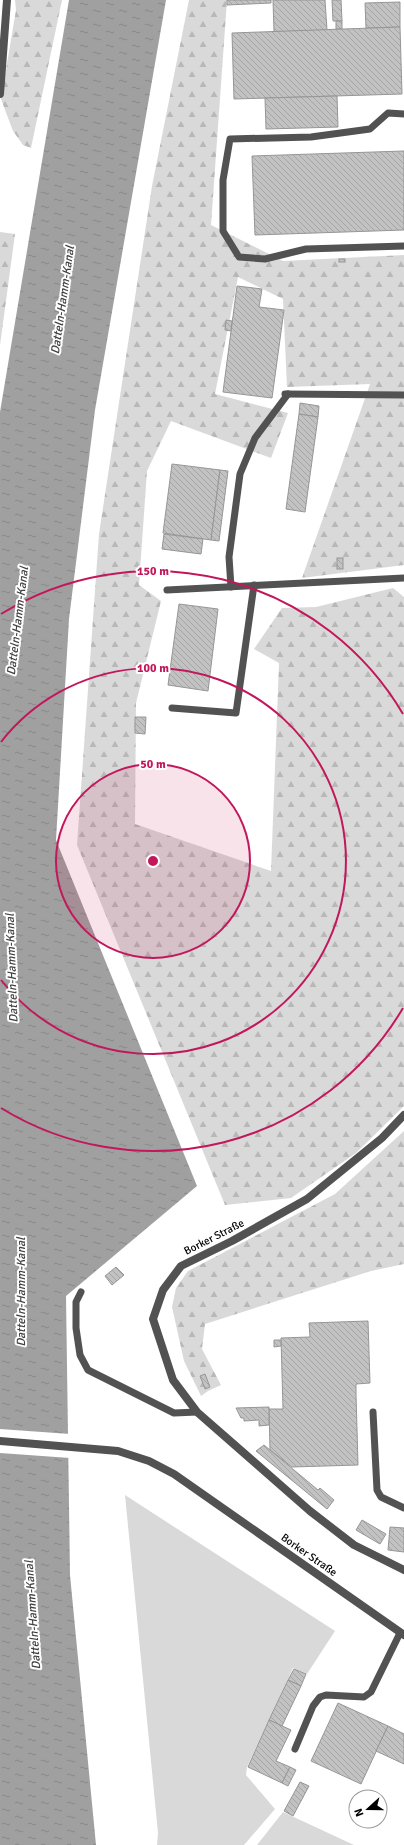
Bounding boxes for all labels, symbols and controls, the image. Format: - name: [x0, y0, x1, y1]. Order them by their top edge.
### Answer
- water label: Datteln-Hamm-Kanal: [48, 243, 78, 355]
- water label: Datteln-Hamm-Kanal: [4, 564, 32, 676]
- text: 150 m: [137, 564, 169, 579]
- text: 100 m: [137, 661, 169, 676]
- text: 50 m: [140, 757, 166, 772]
- centre of rings: [146, 854, 160, 868]
- water label: Datteln-Hamm-Kanal: [3, 912, 21, 1023]
- street label: Borker Straße: [182, 1216, 246, 1258]
- water label: Datteln-Hamm-Kanal: [14, 1236, 29, 1347]
- street label: Borker Straße: [278, 1531, 340, 1579]
- water label: Datteln-Hamm-Kanal: [22, 1559, 44, 1670]
- north arrow: [348, 1789, 388, 1829]
- text: N: [352, 1807, 367, 1818]

